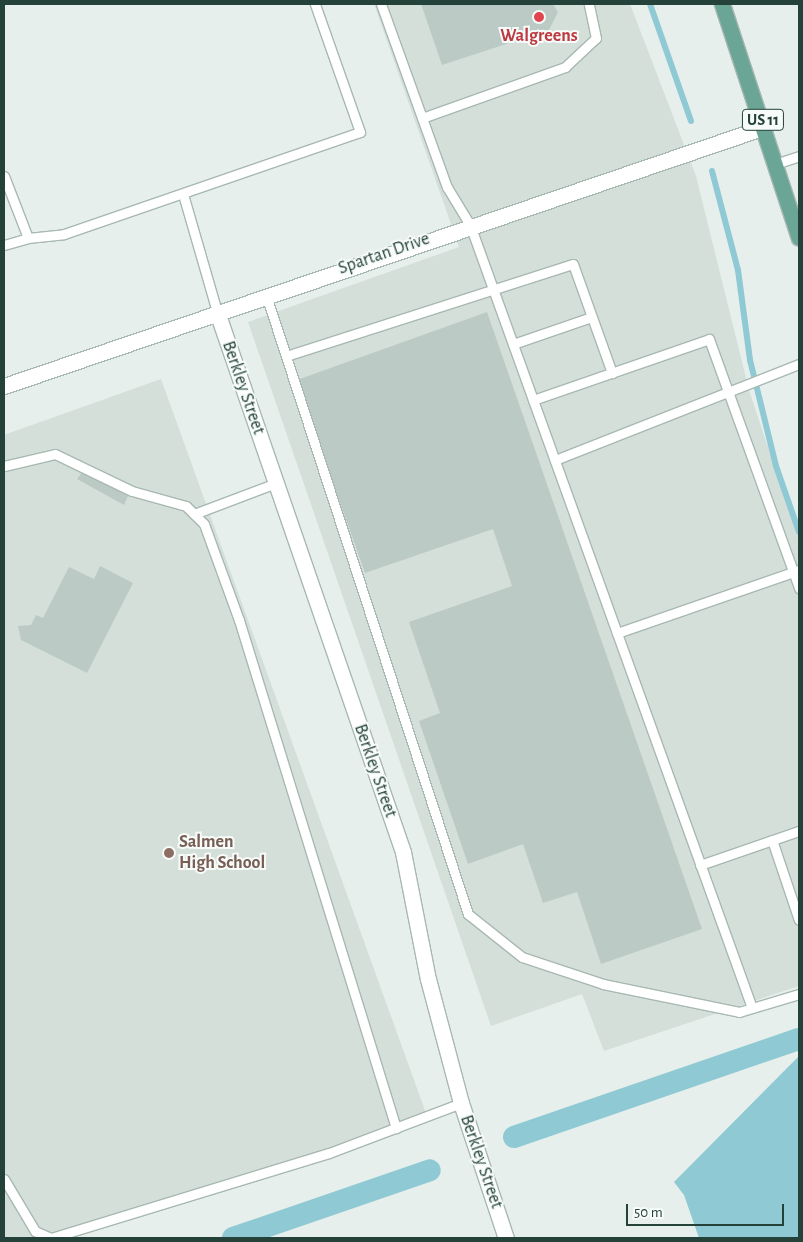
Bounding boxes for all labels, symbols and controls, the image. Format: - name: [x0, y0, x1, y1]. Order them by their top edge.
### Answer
- marker: Walgreens: [533, 11, 545, 23]
- place label: Walgreens: [500, 25, 578, 47]
- road number: US 11: [742, 106, 784, 134]
- street label: Spartan Drive: [335, 228, 433, 280]
- street label: Berkley Street: [217, 338, 269, 438]
- street label: Berkley Street: [349, 721, 401, 821]
- place label: Salmen High School: [179, 832, 265, 874]
- marker: Salmen High School: [163, 847, 175, 859]
- street label: Berkley Street: [455, 1112, 507, 1212]
- scale bar: [628, 1194, 786, 1226]
- text: 50 m: [634, 1205, 663, 1220]

